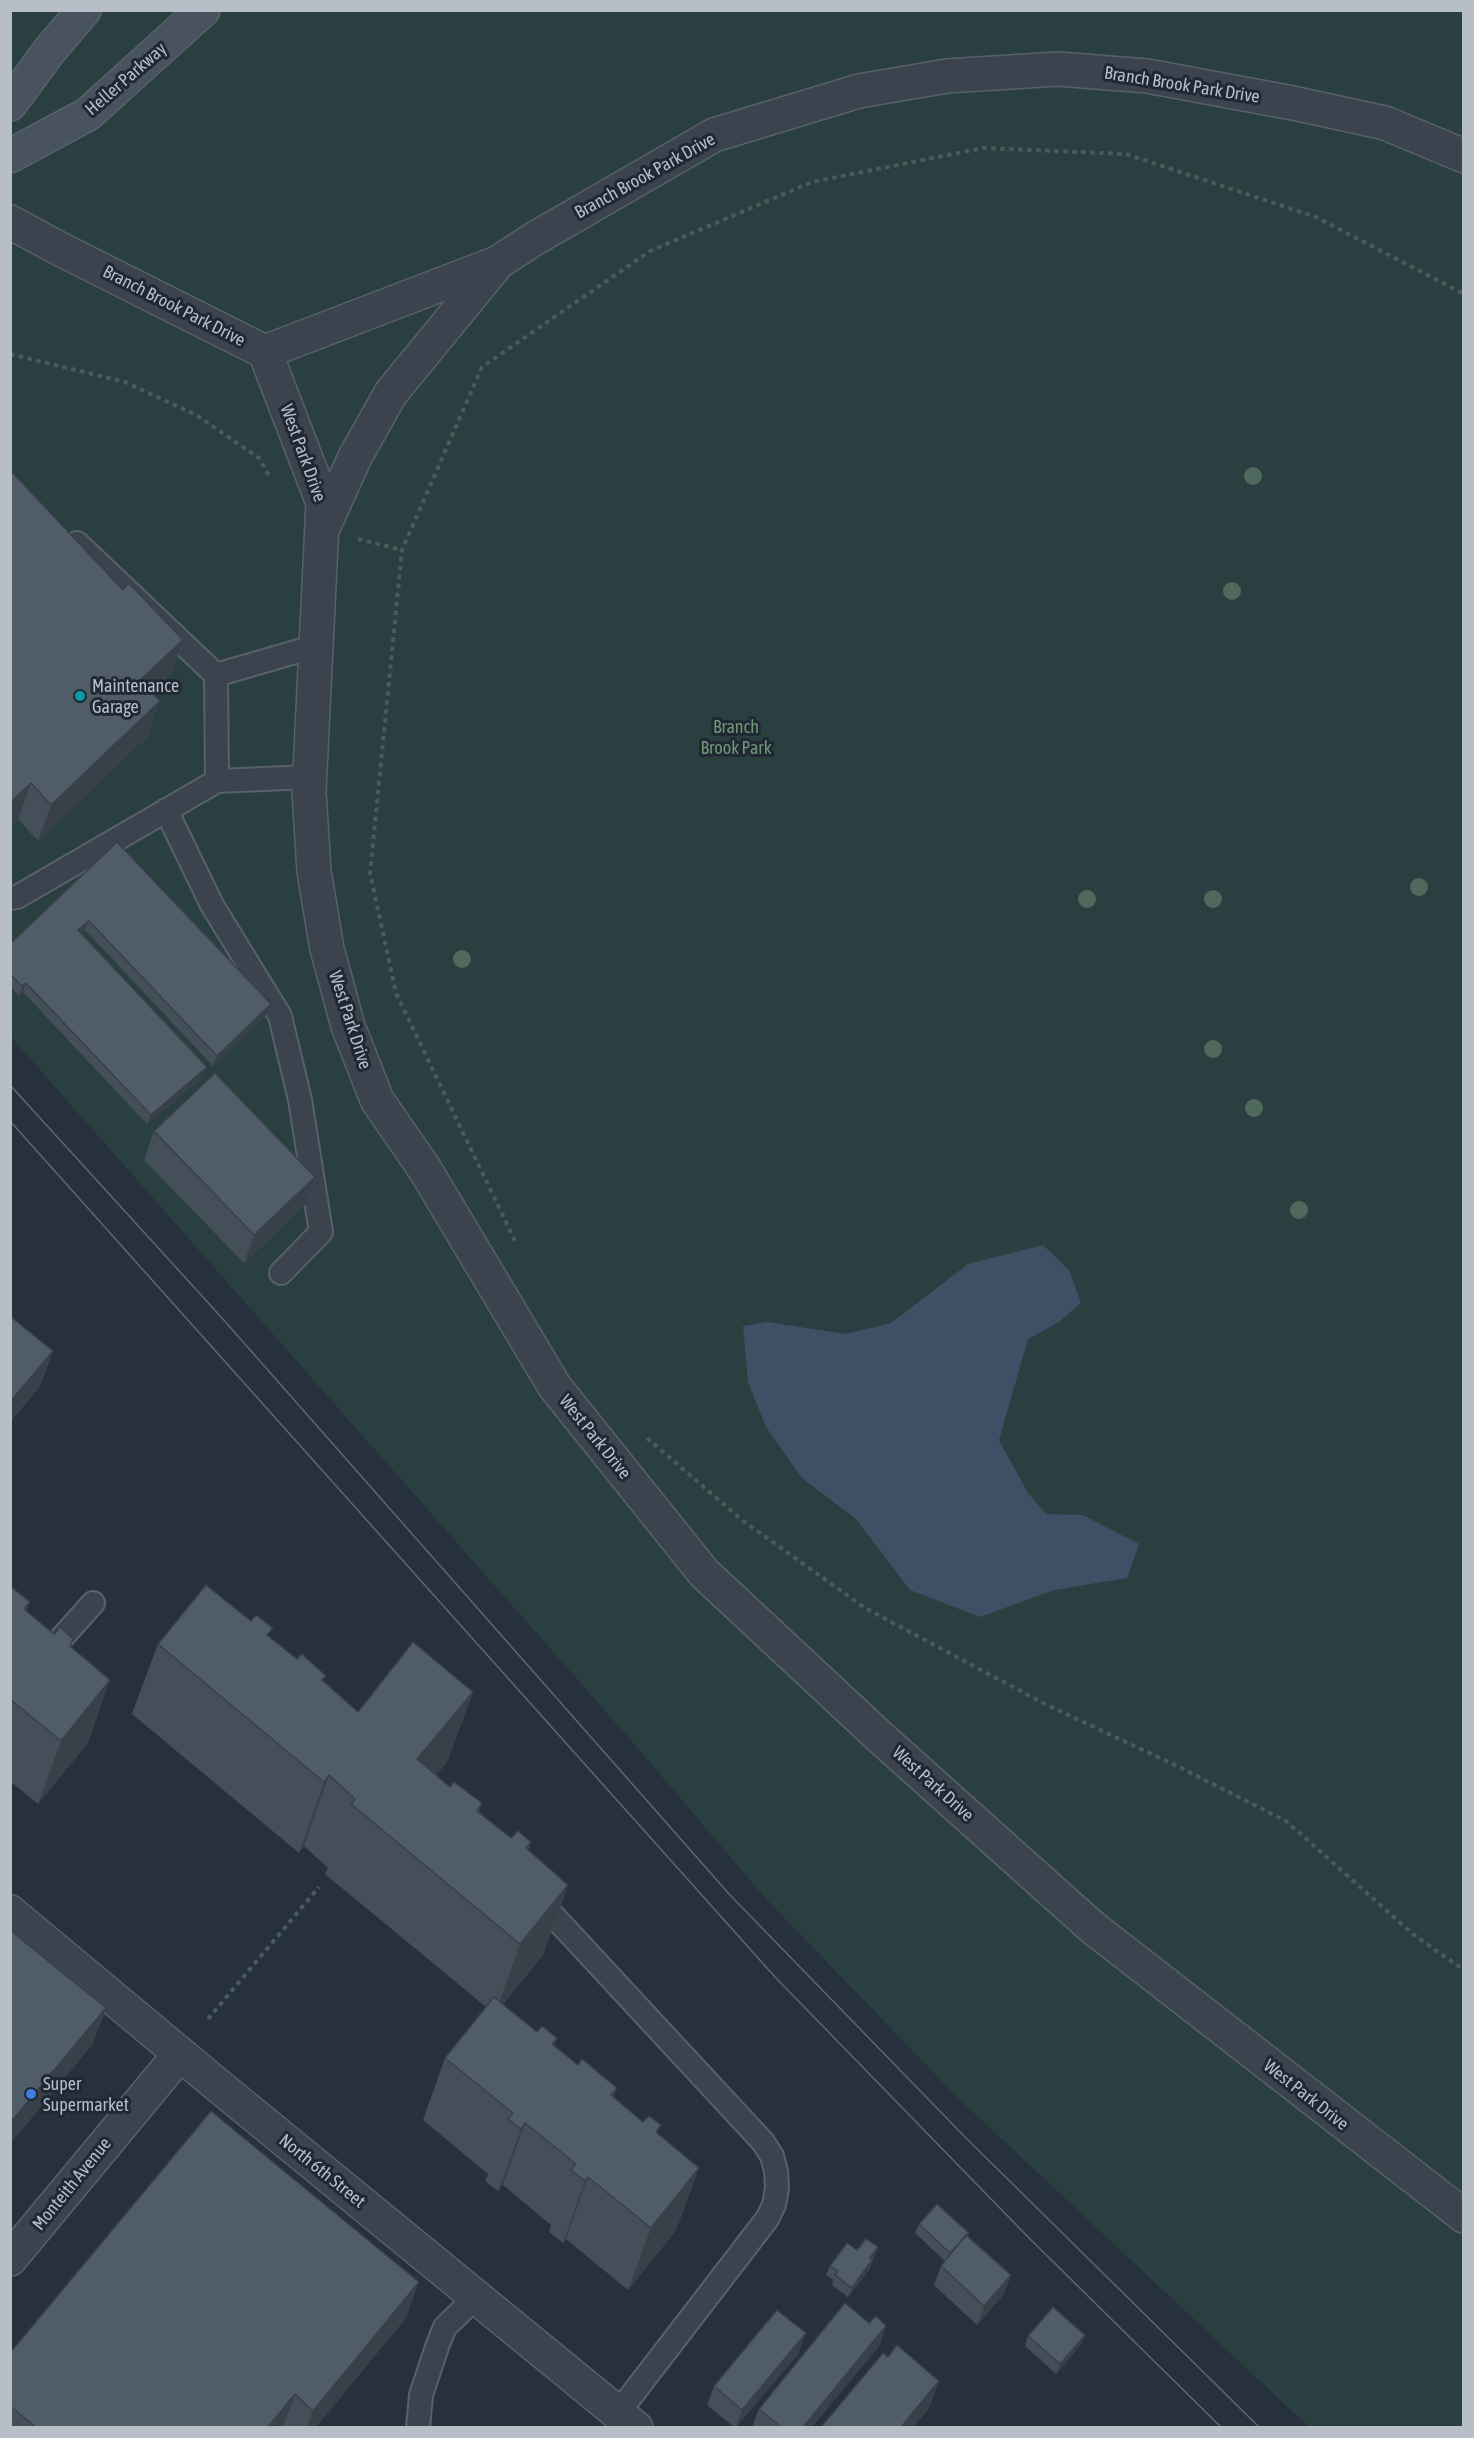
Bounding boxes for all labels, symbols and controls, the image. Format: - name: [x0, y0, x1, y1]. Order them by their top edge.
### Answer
- street label: Heller Parkway: [81, 38, 171, 120]
- street label: Branch Brook Park Drive: [1103, 62, 1261, 108]
- street label: Branch Brook Park Drive: [571, 128, 719, 224]
- street label: Branch Brook Park Drive: [99, 261, 249, 351]
- street label: West Park Drive: [275, 401, 331, 505]
- place label: Maintenance Garage: [92, 675, 179, 718]
- marker: Maintenance Garage: [73, 689, 87, 703]
- park label: Branch Brook Park: [700, 716, 772, 758]
- street label: West Park Drive: [324, 968, 376, 1072]
- street label: West Park Drive: [554, 1391, 636, 1483]
- street label: West Park Drive: [888, 1742, 978, 1826]
- street label: West Park Drive: [1259, 2055, 1353, 2135]
- place label: Super Supermarket: [43, 2073, 129, 2116]
- marker: Super Supermarket: [24, 2087, 38, 2101]
- street label: North 6th Street: [274, 2130, 370, 2212]
- street label: Monteith Avenue: [28, 2133, 116, 2235]

